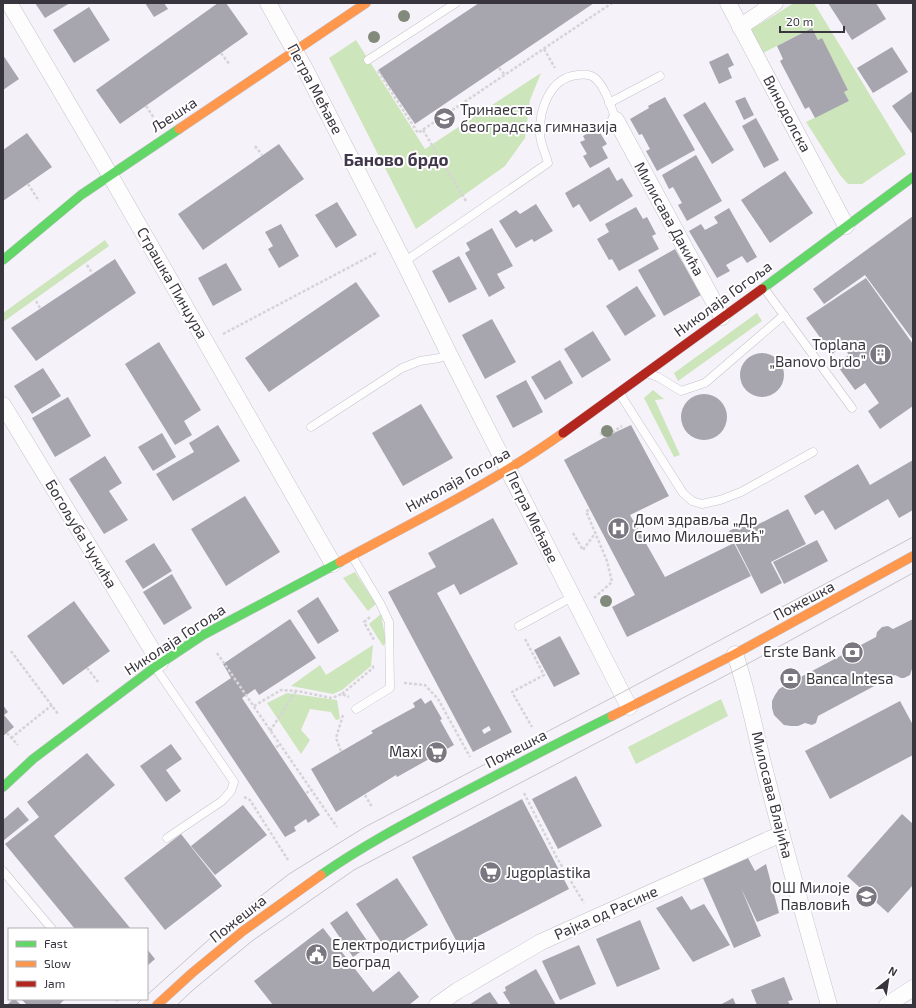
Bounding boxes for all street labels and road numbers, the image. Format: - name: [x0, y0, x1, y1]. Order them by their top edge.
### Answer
- street label: Петра Мећаве: [284, 40, 347, 137]
- street label: Винодолска: [760, 72, 816, 155]
- street label: Љешка: [147, 93, 200, 136]
- street label: Милисава Дакића: [631, 158, 709, 279]
- street label: Страшка Пинџура: [133, 223, 212, 342]
- street label: Николаја Гогоља: [670, 257, 776, 341]
- street label: Николаја Гогоља: [402, 443, 513, 516]
- street label: Петра Мећаве: [503, 468, 563, 566]
- street label: Богољуба Чукића: [41, 476, 121, 592]
- street label: Пожешка: [770, 576, 837, 624]
- street label: Николаја Гогоља: [121, 600, 229, 679]
- street label: Пожешка: [482, 725, 549, 771]
- street label: Милосава Влајића: [748, 729, 797, 860]
- street label: Рајка од Расине: [551, 881, 660, 944]
- street label: Пожешка: [206, 891, 269, 946]

